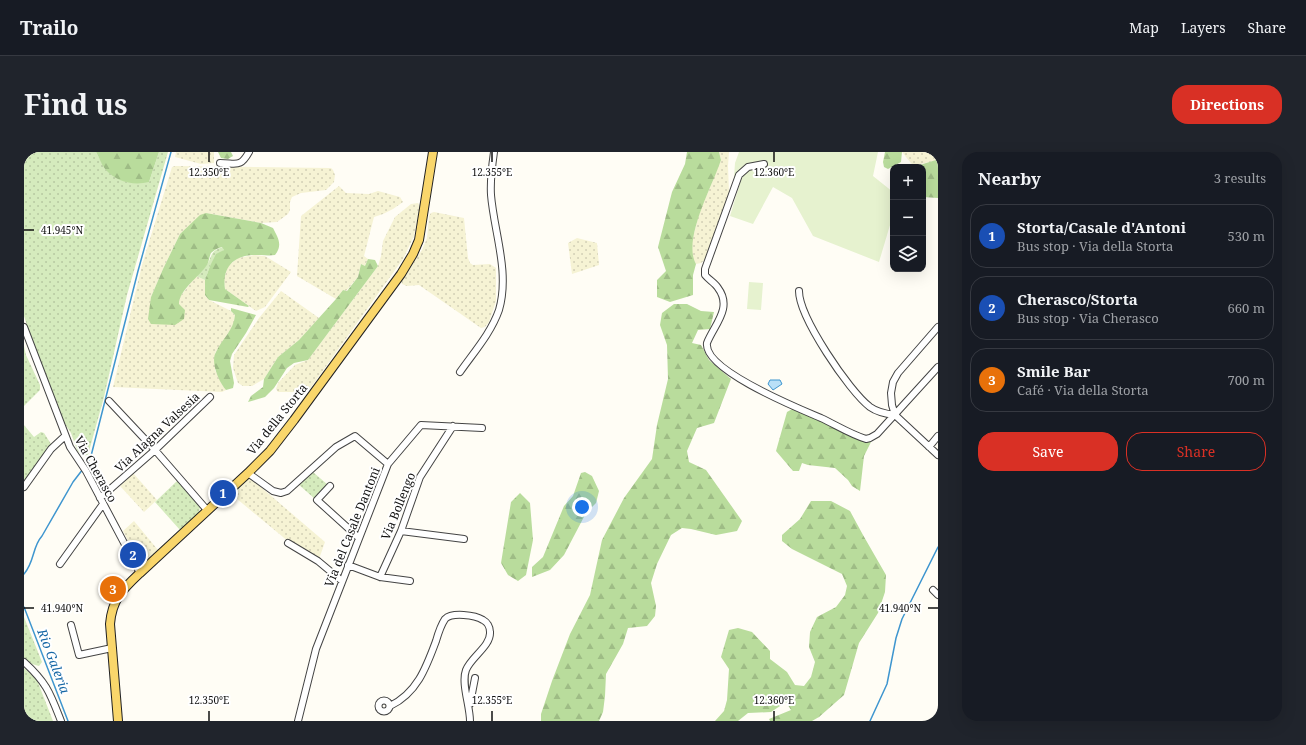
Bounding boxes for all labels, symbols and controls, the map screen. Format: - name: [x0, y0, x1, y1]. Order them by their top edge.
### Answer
- text: Trailo: [20, 15, 78, 41]
- text: Map: [1129, 18, 1159, 37]
- text: Layers: [1181, 18, 1226, 37]
- text: Share: [1248, 18, 1286, 37]
- text: Find us: [24, 85, 128, 123]
- button: Directions: [1172, 85, 1282, 124]
- map controls: [890, 164, 926, 272]
- button: +: [890, 164, 926, 200]
- text: 12.350°E: [189, 165, 229, 179]
- text: 12.355°E: [472, 165, 512, 179]
- text: 12.360°E: [754, 165, 794, 179]
- text: Nearby: [978, 167, 1041, 190]
- text: 3 results: [1214, 169, 1266, 187]
- button: −: [890, 200, 926, 236]
- text: Storta/Casale d'Antoni: [1017, 217, 1186, 237]
- text: 41.945°N: [41, 223, 83, 237]
- text: 1: [988, 227, 996, 245]
- text: 530 m: [1228, 227, 1265, 245]
- button: layers: [890, 236, 926, 272]
- text: Bus stop · Via della Storta: [1017, 237, 1173, 255]
- text: Cherasco/Storta: [1017, 289, 1138, 309]
- text: 2: [988, 299, 996, 317]
- text: 660 m: [1228, 299, 1265, 317]
- text: Bus stop · Via Cherasco: [1017, 309, 1159, 327]
- text: Smile Bar: [1017, 361, 1090, 381]
- text: 3: [988, 371, 996, 389]
- text: 700 m: [1228, 371, 1265, 389]
- street label: Via della Storta: [243, 380, 311, 458]
- text: Café · Via della Storta: [1017, 381, 1149, 399]
- street label: Via Alagna Valsesia: [111, 388, 203, 476]
- button: Save: [978, 432, 1118, 471]
- button: Share: [1126, 432, 1266, 471]
- street label: Via Cherasco: [71, 433, 121, 505]
- street label: Via del Casale Dantoni: [320, 464, 384, 590]
- street label: Via Bollengo: [377, 470, 419, 542]
- pin: 1: [210, 478, 236, 508]
- your location: [572, 497, 592, 517]
- pin: 2: [120, 540, 146, 570]
- pin: 3: [100, 574, 126, 604]
- text: 41.940°N: [41, 601, 83, 615]
- text: 41.940°N: [879, 601, 921, 615]
- water label: Rio Galeria: [33, 625, 75, 696]
- text: 12.350°E: [189, 693, 229, 707]
- text: 12.355°E: [472, 693, 512, 707]
- text: 12.360°E: [754, 693, 794, 707]

